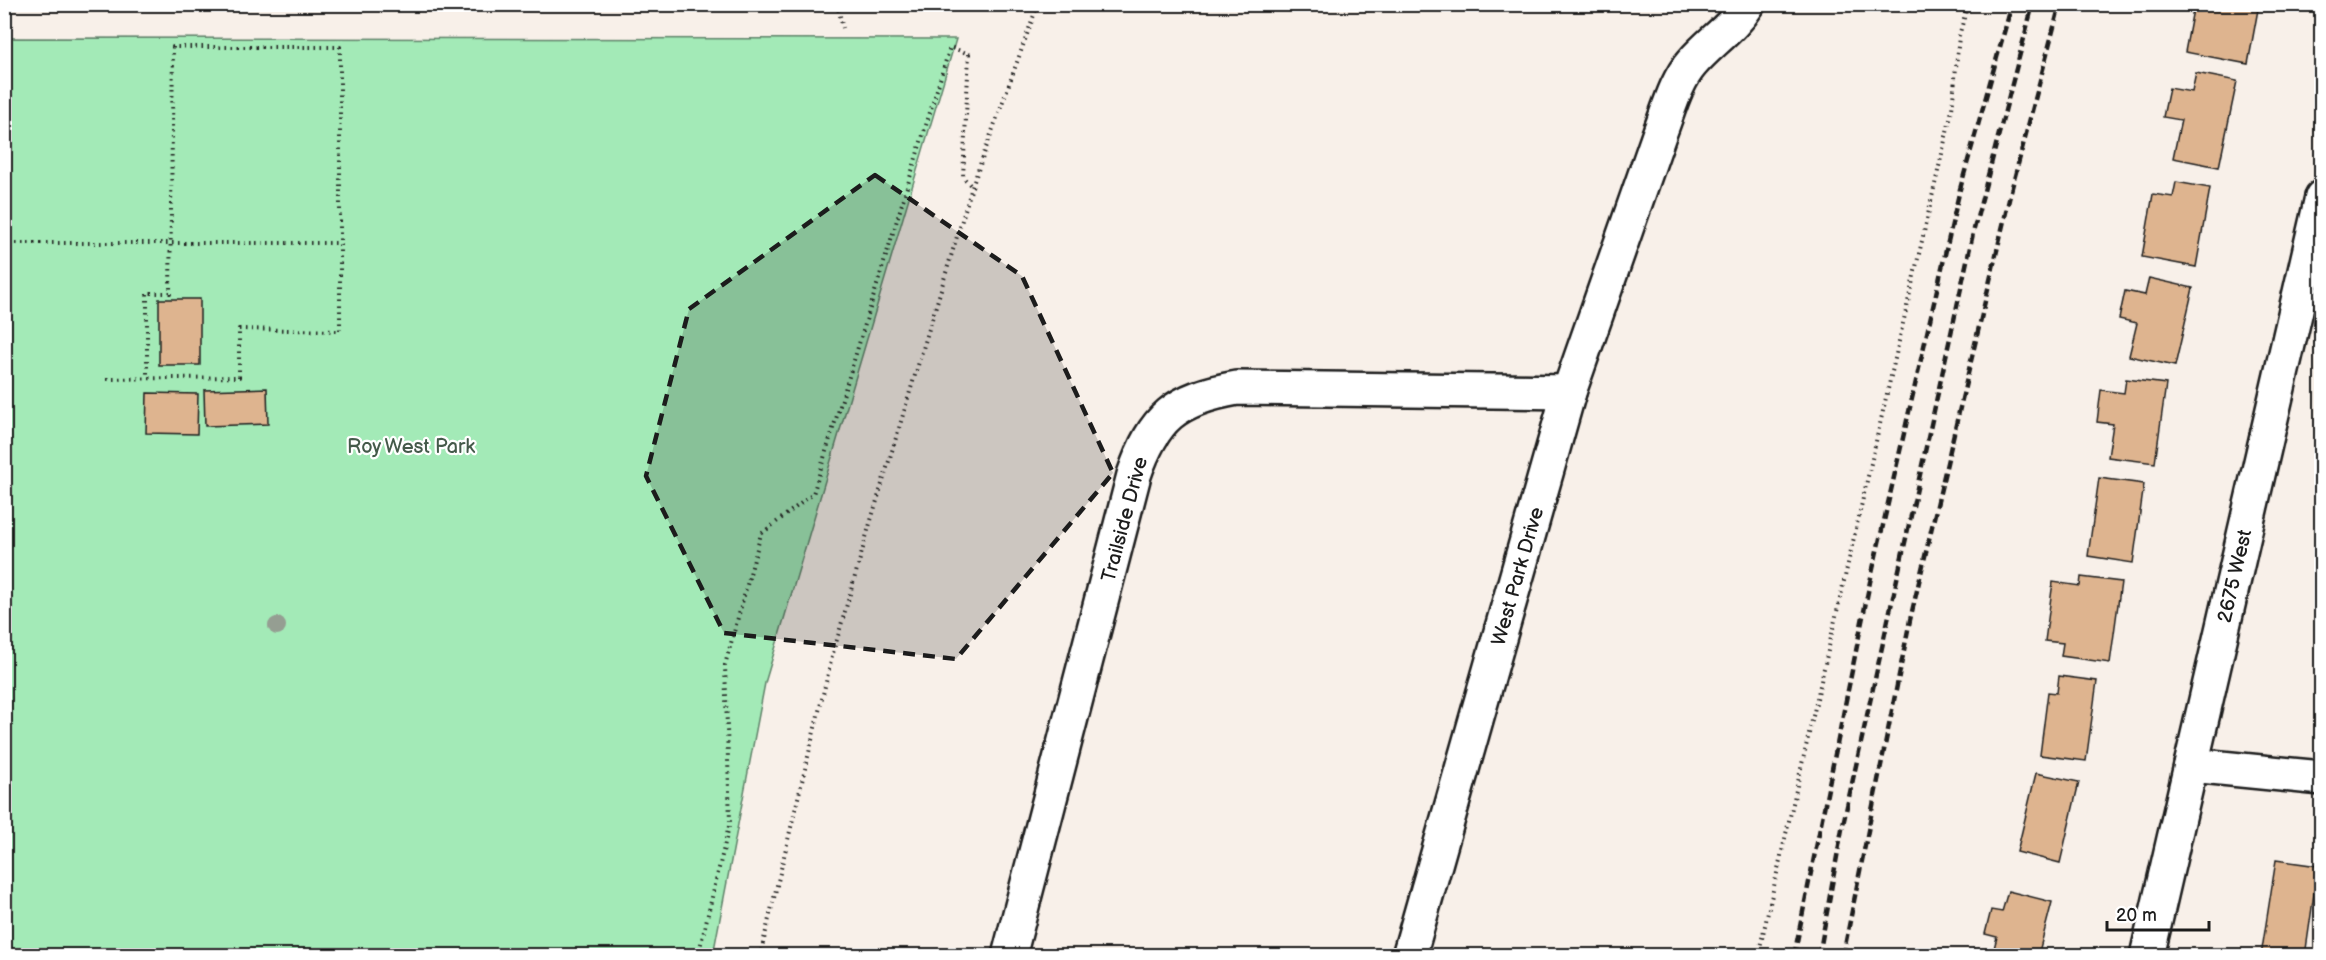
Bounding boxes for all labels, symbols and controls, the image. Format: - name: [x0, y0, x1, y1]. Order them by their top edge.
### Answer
- park label: Roy West Park: [347, 435, 475, 459]
- street label: Trailside Drive: [1097, 454, 1153, 584]
- street label: West Park Drive: [1487, 504, 1549, 648]
- street label: 2675 West: [2213, 527, 2257, 625]
- scale bar: [2107, 894, 2209, 932]
- text: 20 m: [2116, 905, 2157, 926]

